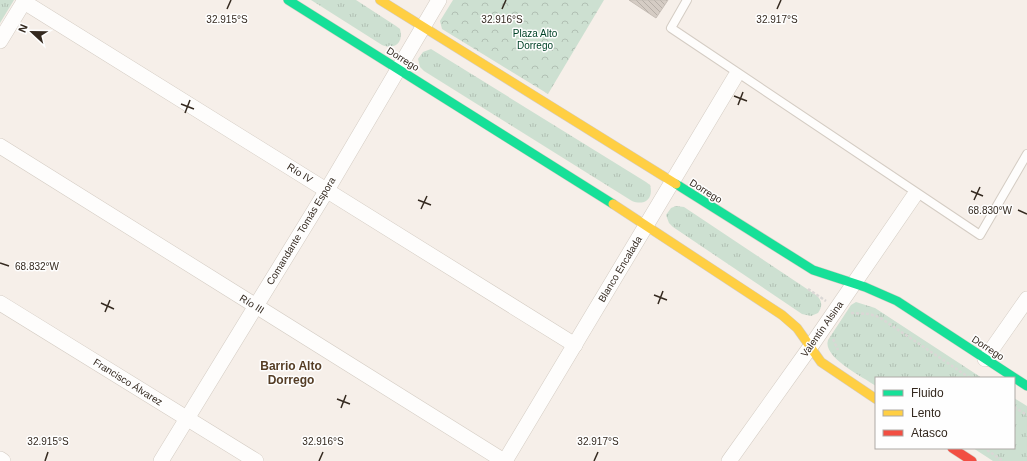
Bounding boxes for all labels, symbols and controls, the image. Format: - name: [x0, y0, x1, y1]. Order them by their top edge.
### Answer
- north arrow: [12, 12, 52, 52]
- text: 32.915°S: [206, 14, 248, 25]
- text: 32.916°S: [481, 14, 523, 25]
- text: 32.917°S: [756, 14, 798, 25]
- text: N: [16, 22, 30, 34]
- park label: Plaza Alto Dorrego: [513, 28, 558, 51]
- street label: Dorrego: [385, 45, 422, 73]
- street label: Río IV: [285, 161, 315, 185]
- street label: Comandante Tomás Espora: [264, 175, 338, 287]
- street label: Dorrego: [688, 177, 725, 205]
- text: 68.830°W: [968, 205, 1013, 216]
- street label: Blanco Encalada: [596, 234, 644, 304]
- text: 68.832°W: [15, 261, 60, 272]
- street label: Río III: [238, 292, 266, 316]
- street label: Valentín Alsina: [799, 299, 846, 359]
- street label: Dorrego: [970, 334, 1007, 363]
- street label: Francisco Álvarez: [91, 355, 165, 408]
- district label: Barrio Alto Dorrego: [260, 359, 322, 387]
- legend: [875, 377, 1015, 449]
- text: Fluido: [911, 386, 944, 400]
- text: Lento: [911, 406, 941, 420]
- text: Atasco: [911, 426, 948, 440]
- text: 32.915°S: [27, 436, 69, 447]
- text: 32.916°S: [302, 436, 344, 447]
- text: 32.917°S: [577, 436, 619, 447]

